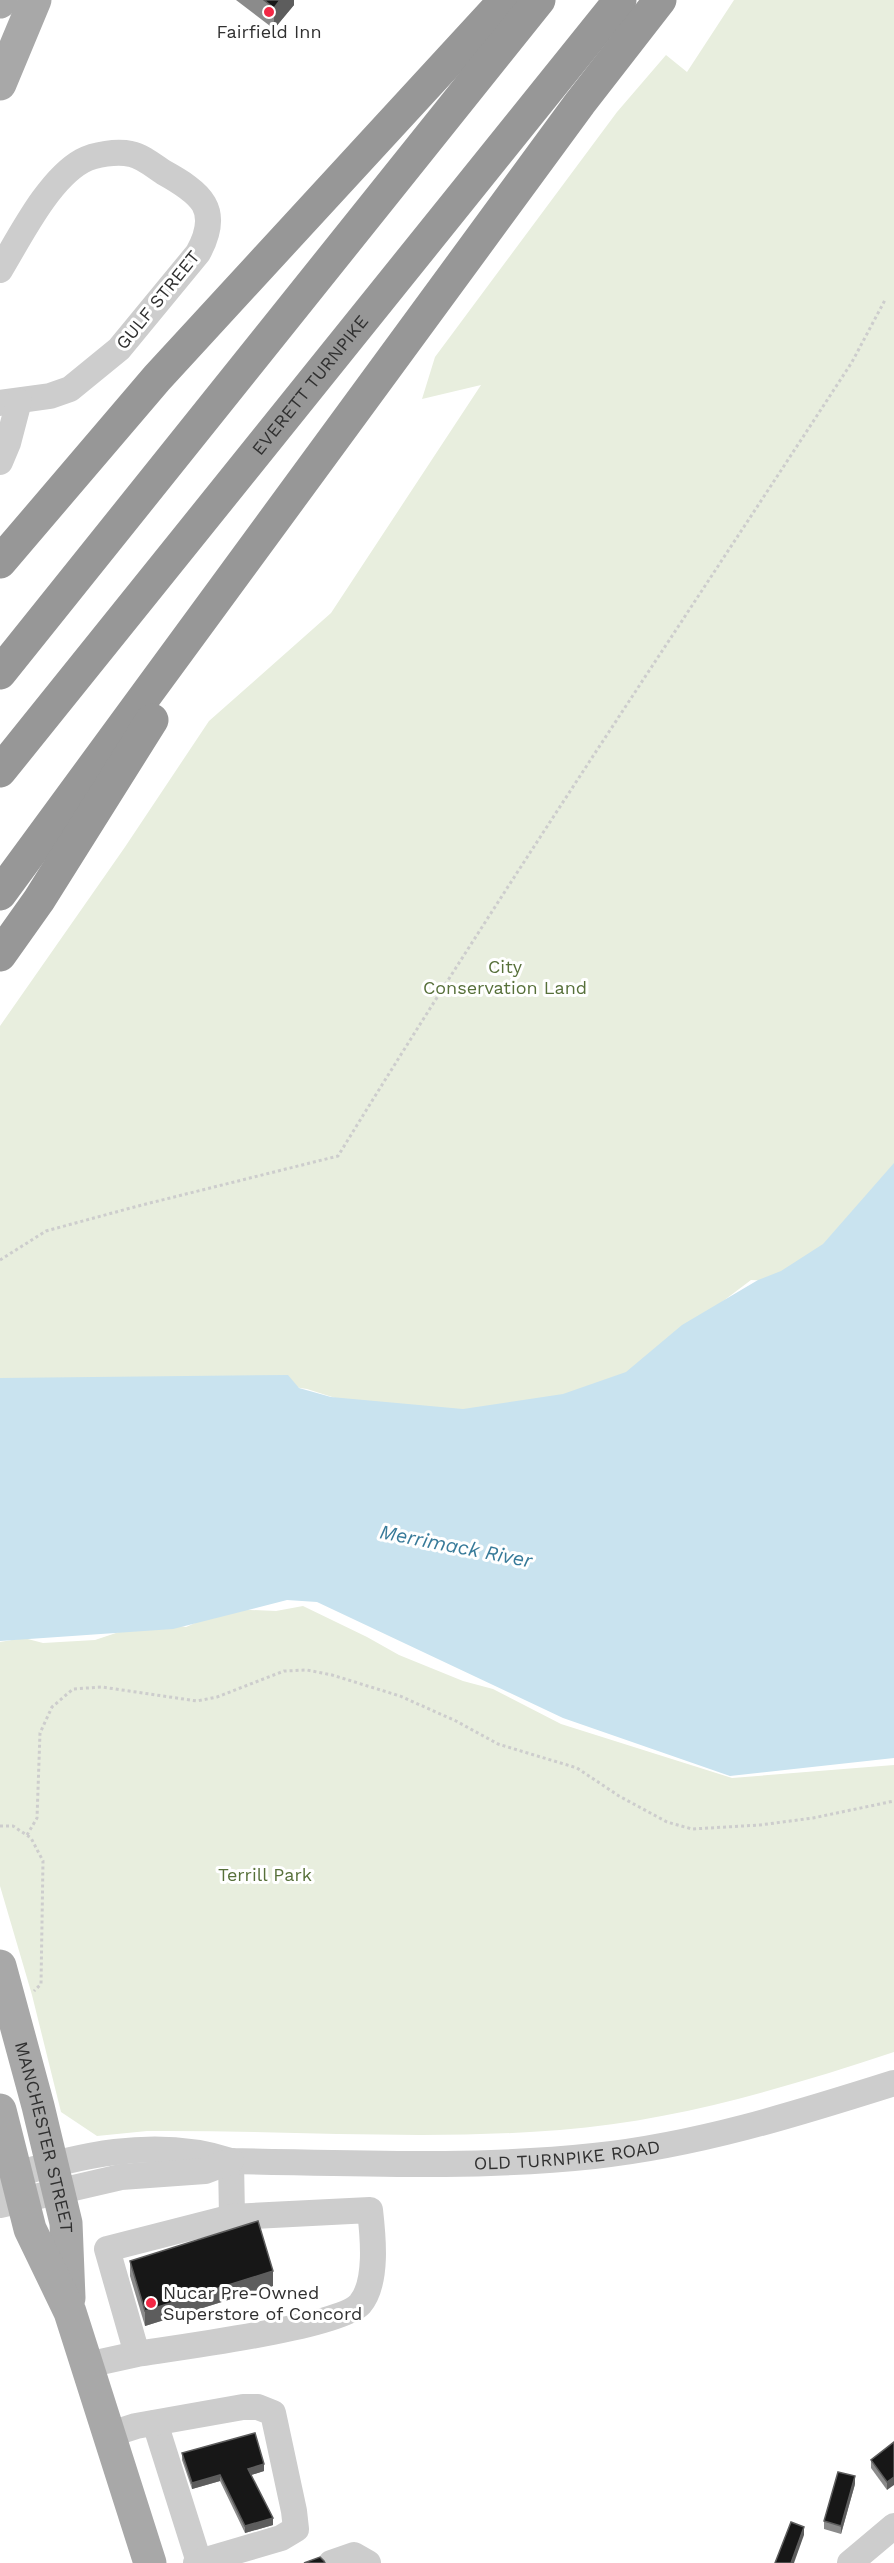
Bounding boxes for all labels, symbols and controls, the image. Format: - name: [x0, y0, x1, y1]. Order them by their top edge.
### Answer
- marker: Fairfield Inn: [262, 5, 276, 19]
- place label: Fairfield Inn: [216, 21, 322, 42]
- street label: GULF STREET: [111, 246, 204, 353]
- street label: EVERETT TURNPIKE: [247, 311, 372, 459]
- park label: City Conservation Land: [423, 956, 587, 998]
- water label: Merrimack River: [378, 1519, 535, 1573]
- park label: Terrill Park: [218, 1864, 312, 1885]
- street label: MANCHESTER STREET: [11, 2039, 77, 2234]
- street label: OLD TURNPIKE ROAD: [473, 2135, 662, 2174]
- place label: Nucar Pre-Owned Superstore of Concord: [163, 2282, 362, 2324]
- marker: Nucar Pre-Owned Superstore of Concord: [144, 2296, 158, 2310]

